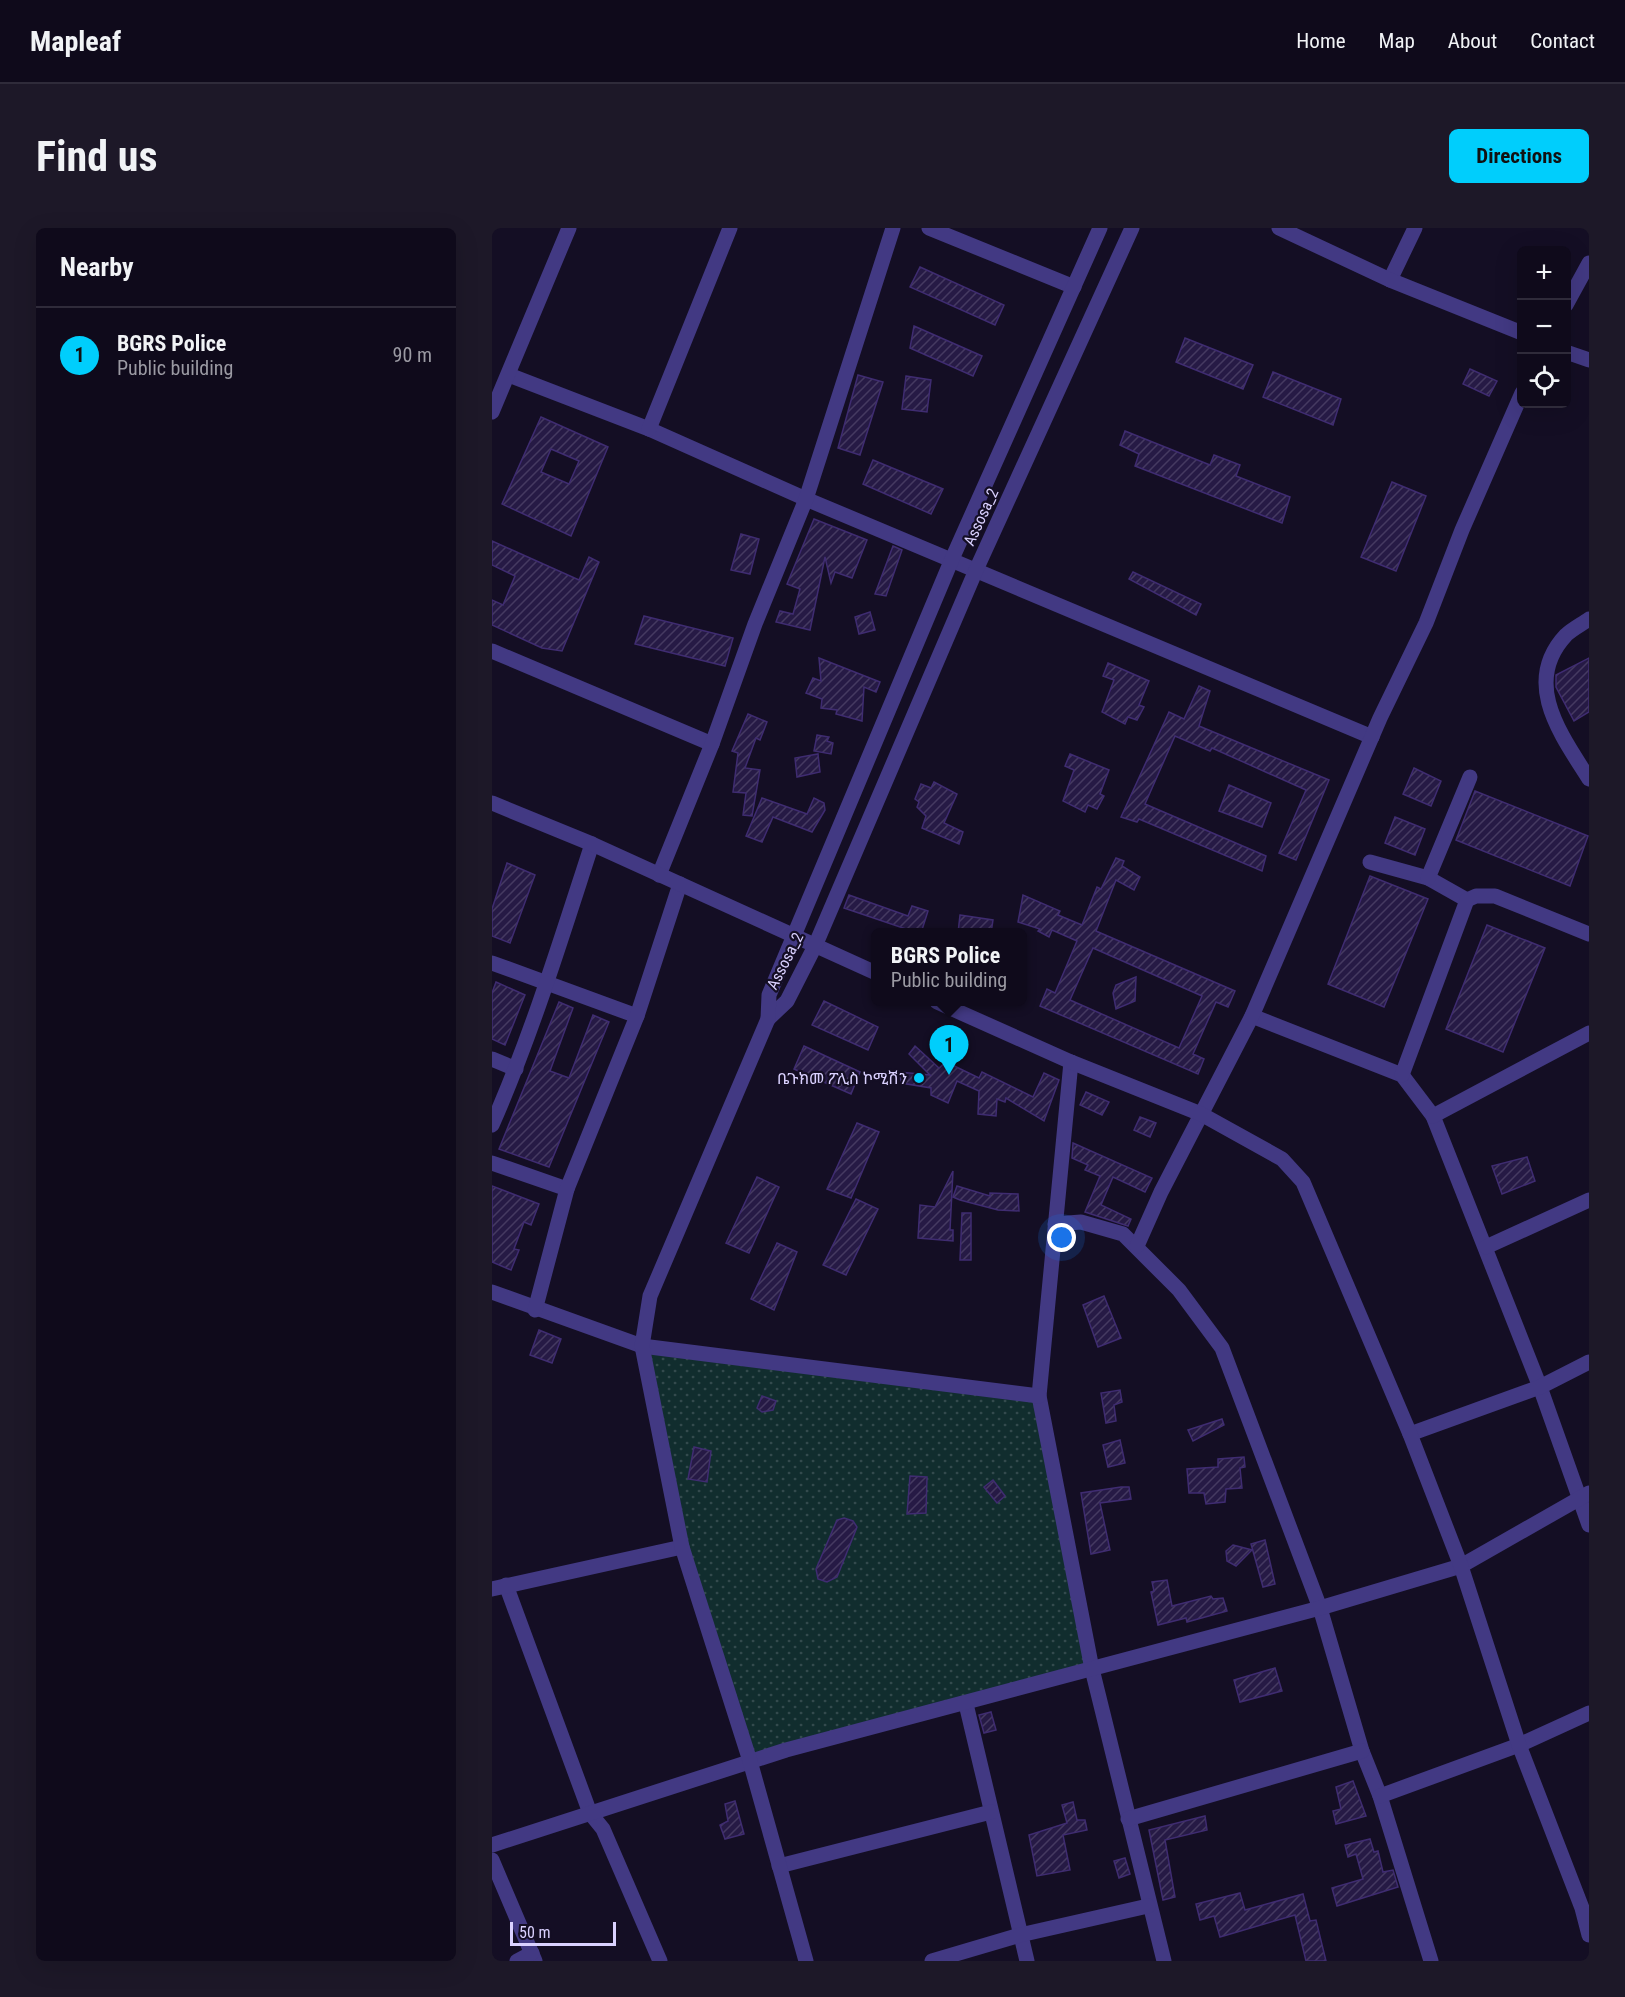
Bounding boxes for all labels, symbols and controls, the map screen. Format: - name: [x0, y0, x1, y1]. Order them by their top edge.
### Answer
- text: Mapleaf: [30, 25, 121, 58]
- text: Home: [1296, 29, 1346, 53]
- text: Map: [1379, 29, 1415, 53]
- text: About: [1448, 29, 1497, 53]
- text: Contact: [1530, 29, 1595, 53]
- button: Directions: [1449, 129, 1589, 183]
- text: Find us: [36, 132, 157, 181]
- map controls: [1517, 246, 1571, 408]
- button: +: [1517, 246, 1571, 300]
- text: Nearby: [60, 252, 134, 282]
- button: −: [1517, 300, 1571, 354]
- text: BGRS Police: [117, 331, 226, 356]
- text: 1: [74, 343, 85, 367]
- text: 90 m: [393, 343, 432, 367]
- button: locate: [1517, 354, 1571, 408]
- text: Public building: [117, 356, 233, 380]
- street label: Assosa_2: [959, 485, 1003, 549]
- popup: [871, 928, 1027, 1006]
- street label: Assosa_2: [763, 929, 807, 993]
- text: BGRS Police: [891, 943, 1000, 968]
- text: Public building: [891, 968, 1007, 992]
- pin: 1: [930, 1026, 968, 1075]
- place label: ቤጉክመ ፖሊስ ኮሚሽን: [777, 1069, 907, 1088]
- marker: ቤጉክመ ፖሊስ ኮሚሽን: [912, 1071, 926, 1085]
- your location: [1047, 1223, 1076, 1252]
- scale bar: [510, 1919, 616, 1946]
- text: 50 m: [519, 1923, 551, 1942]

